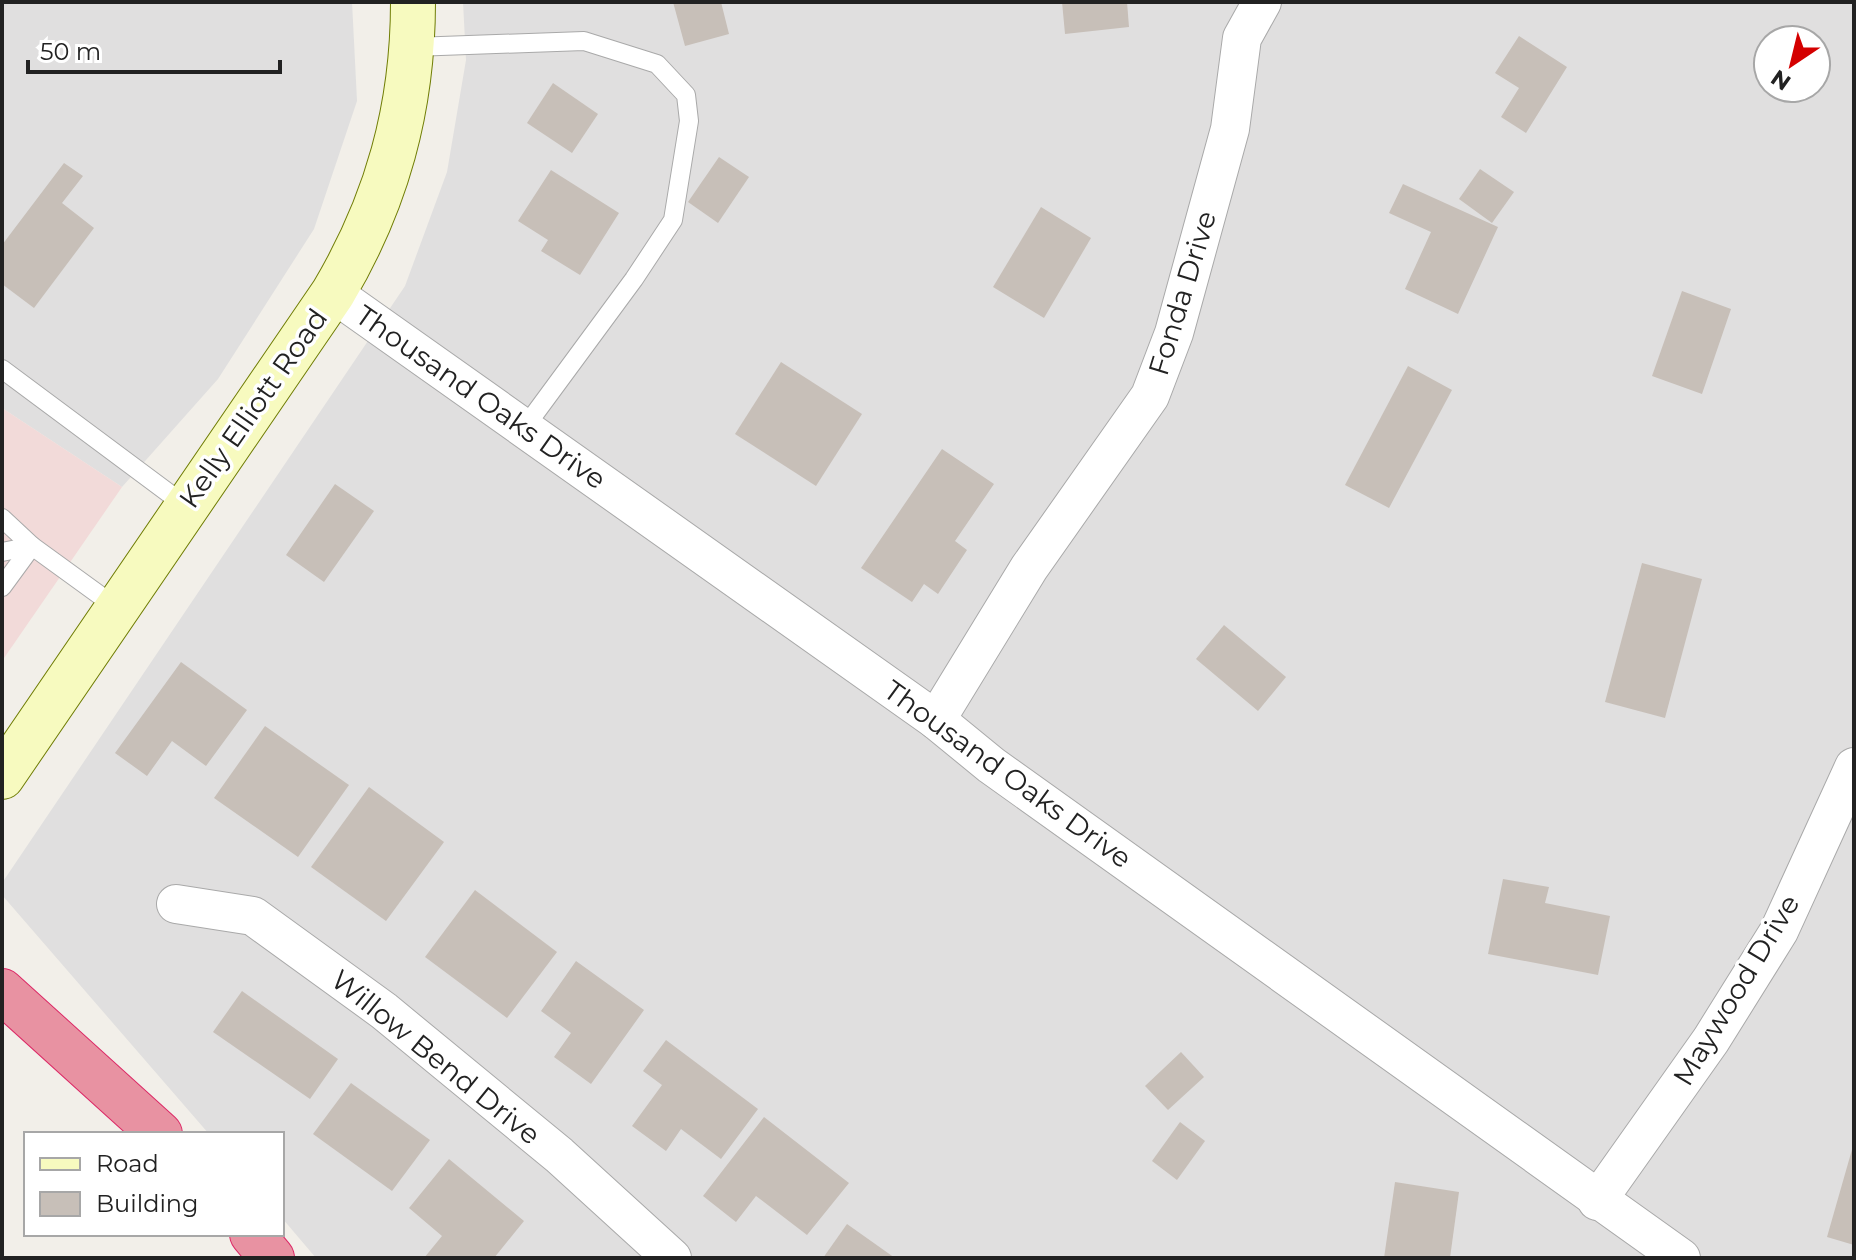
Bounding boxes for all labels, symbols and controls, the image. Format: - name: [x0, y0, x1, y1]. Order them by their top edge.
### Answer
- scale bar: [28, 24, 280, 74]
- north arrow: [1752, 24, 1832, 104]
- text: 50 m: [40, 37, 101, 66]
- text: N: [1766, 64, 1796, 96]
- street label: Fonda Drive: [1141, 207, 1223, 379]
- street label: Thousand Oaks Drive: [349, 298, 613, 496]
- street label: Kelly Elliott Road: [172, 302, 334, 514]
- street label: Thousand Oaks Drive: [878, 673, 1138, 875]
- street label: Maywood Drive: [1666, 888, 1806, 1092]
- street label: Willow Bend Drive: [325, 962, 547, 1152]
- legend: [24, 1132, 284, 1236]
- text: Road: [96, 1149, 159, 1178]
- text: Building: [96, 1189, 199, 1218]

